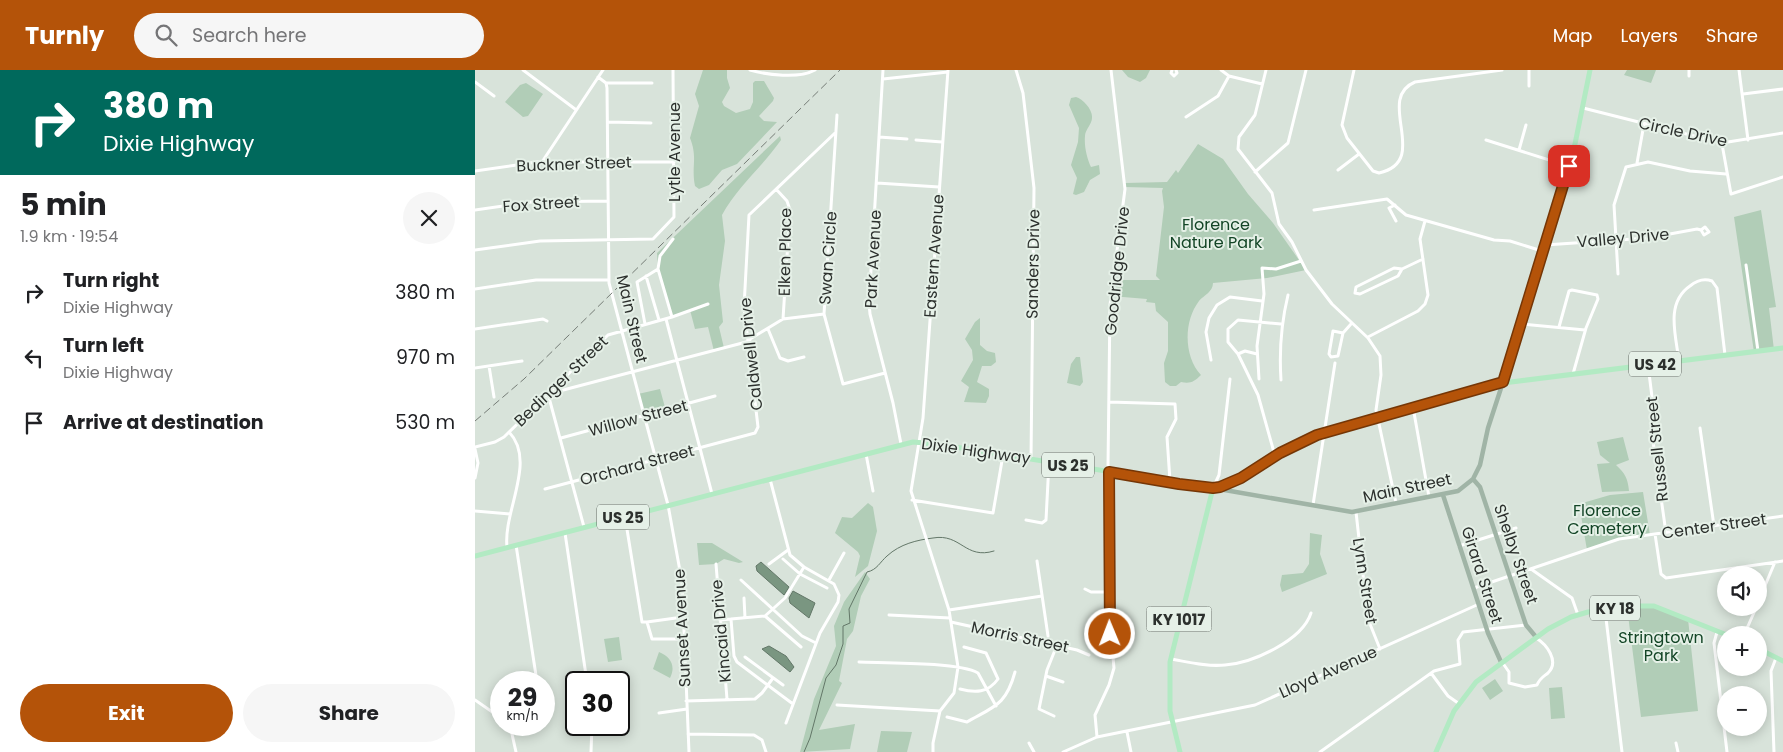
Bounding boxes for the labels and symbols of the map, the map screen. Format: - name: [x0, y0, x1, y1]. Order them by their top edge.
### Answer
- street label: Lytle Avenue: [663, 102, 686, 202]
- street label: Circle Drive: [1636, 111, 1730, 153]
- pin: [1548, 145, 1590, 187]
- street label: Buckner Street: [516, 150, 632, 178]
- street label: Fox Street: [502, 190, 580, 218]
- street label: Eastern Avenue: [918, 193, 950, 318]
- street label: Goodridge Drive: [1099, 205, 1135, 337]
- street label: Elken Place: [773, 207, 797, 296]
- street label: Park Avenue: [859, 209, 887, 309]
- street label: Sanders Drive: [1021, 209, 1045, 319]
- street label: Swan Circle: [813, 210, 843, 306]
- park label: Florence Nature Park: [1170, 213, 1263, 254]
- street label: Valley Drive: [1576, 222, 1670, 254]
- street label: Main Street: [611, 273, 653, 366]
- street label: Caldwell Drive: [734, 296, 768, 412]
- street label: Bedinger Street: [509, 330, 613, 432]
- road number: US 42: [1629, 352, 1681, 376]
- street label: Willow Street: [586, 394, 690, 442]
- street label: Russell Street: [1640, 395, 1674, 503]
- street label: Dixie Highway: [920, 432, 1032, 470]
- street label: Orchard Street: [577, 439, 697, 491]
- road number: US 25: [1042, 452, 1094, 478]
- street label: Main Street: [1361, 467, 1454, 509]
- park label: Florence Cemetery: [1567, 499, 1647, 540]
- street label: Shelby Street: [1488, 501, 1544, 607]
- road number: US 25: [597, 504, 649, 530]
- street label: Center Street: [1660, 507, 1768, 545]
- street label: Girard Street: [1455, 523, 1509, 627]
- street label: Lynn Street: [1347, 536, 1383, 626]
- street label: Sunset Avenue: [667, 568, 697, 688]
- street label: Kincaid Drive: [705, 578, 737, 684]
- road number: KY 18: [1590, 596, 1640, 620]
- road number: KY 1017: [1147, 606, 1211, 632]
- position arrow: [1083, 607, 1135, 659]
- street label: Morris Street: [969, 615, 1071, 659]
- park label: Stringtown Park: [1618, 626, 1704, 667]
- street label: Lloyd Avenue: [1275, 640, 1381, 704]
- speed limit sign: 30: [565, 671, 630, 736]

